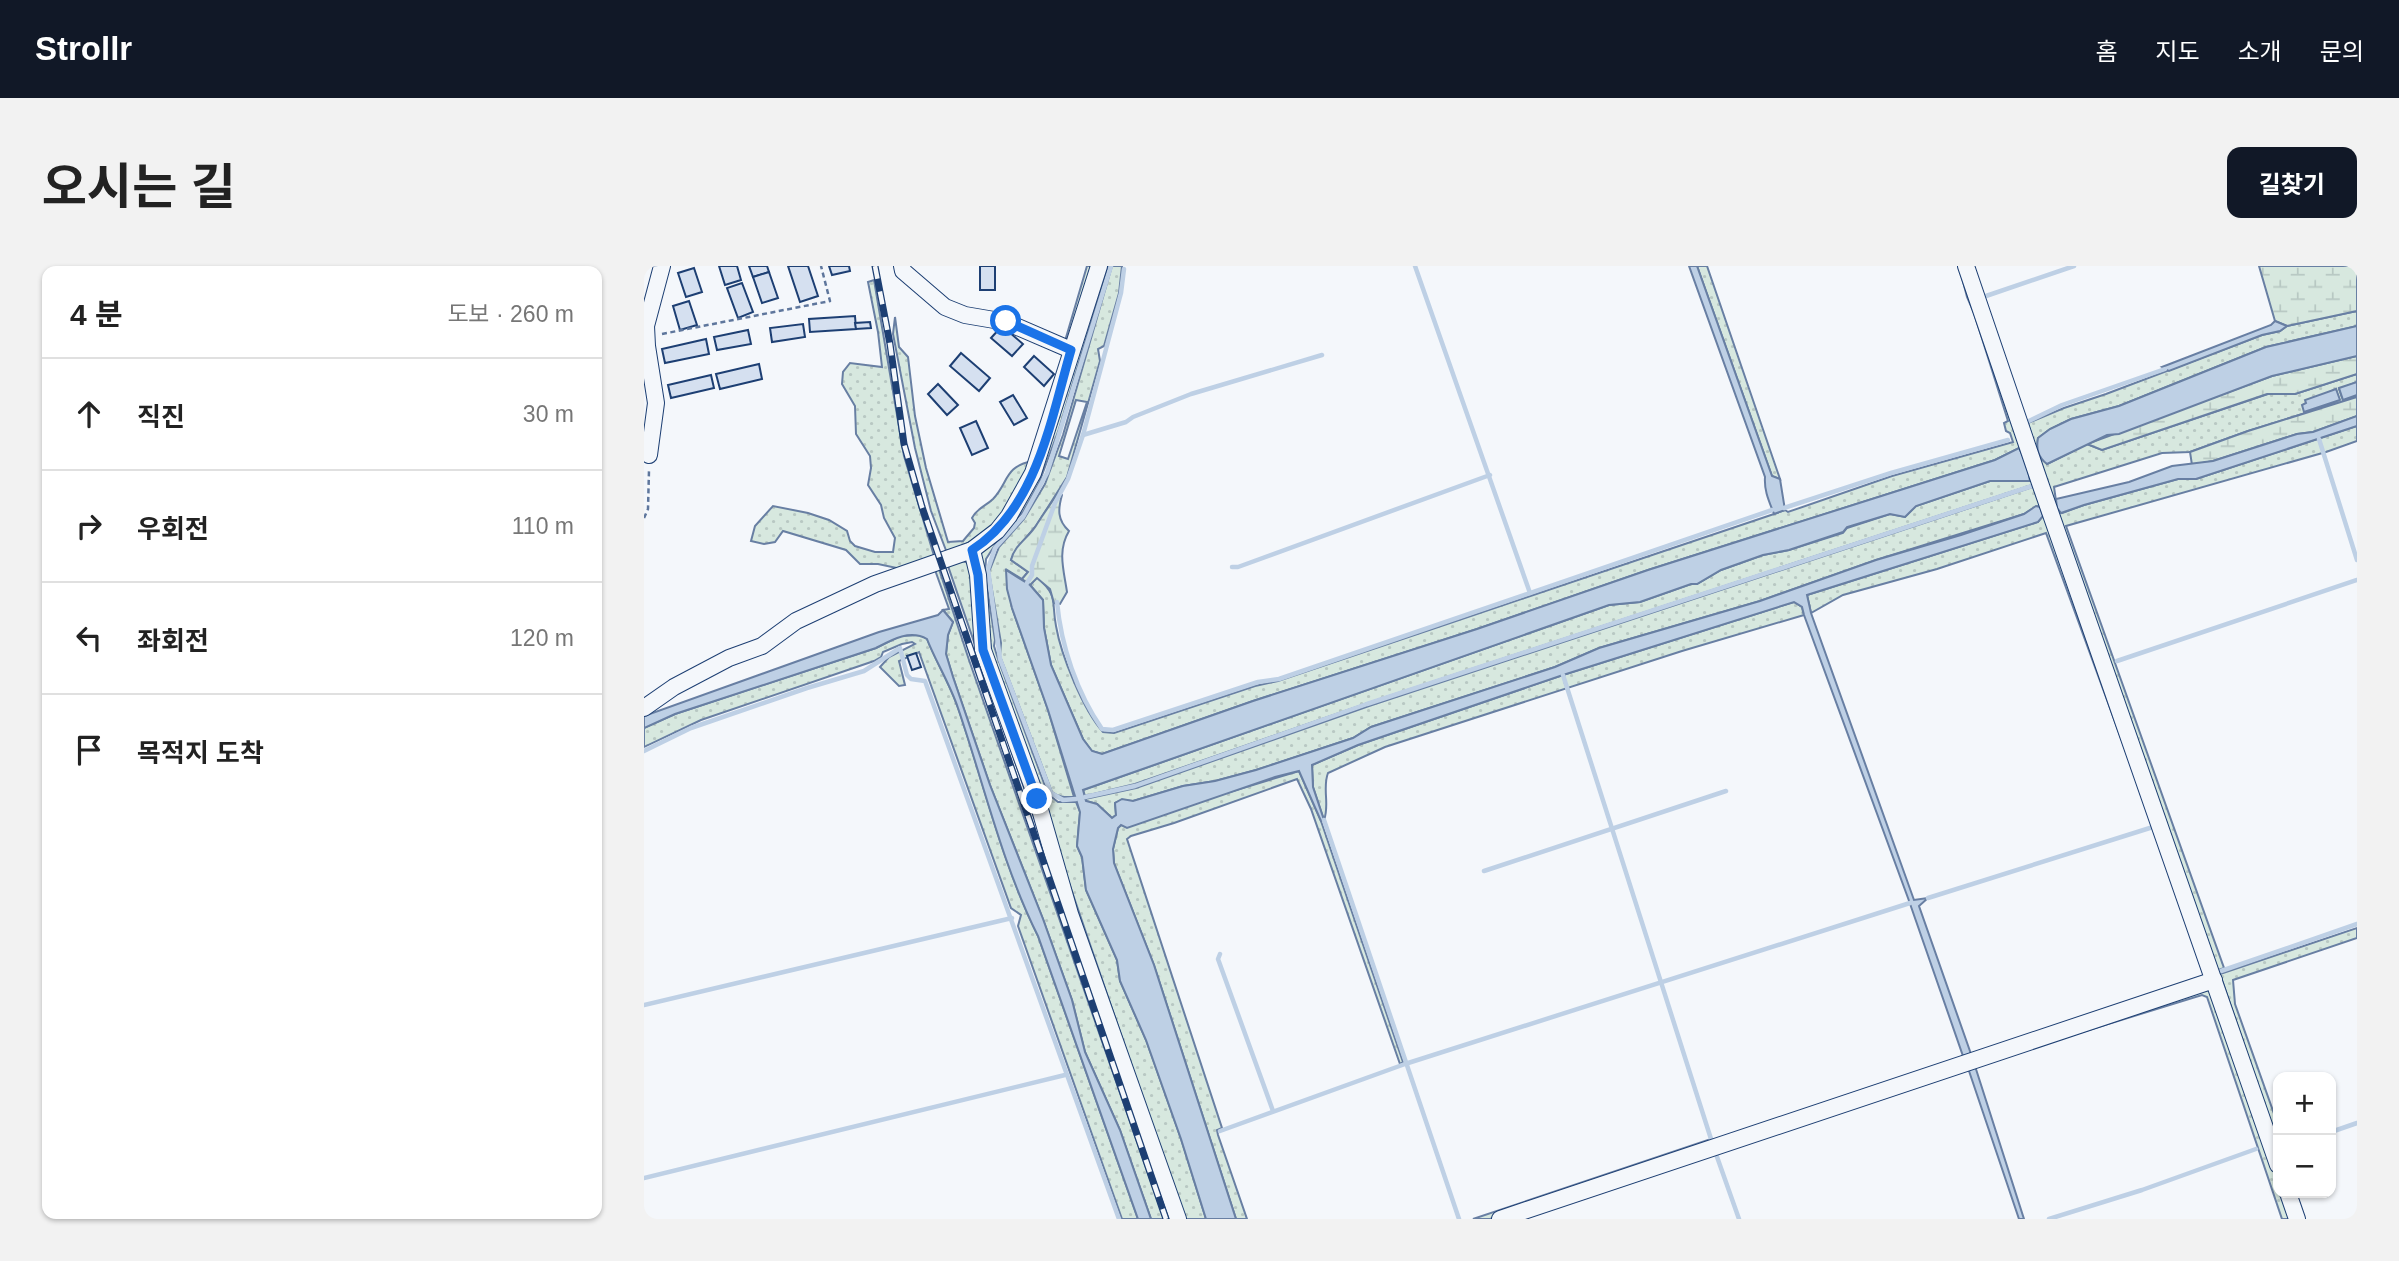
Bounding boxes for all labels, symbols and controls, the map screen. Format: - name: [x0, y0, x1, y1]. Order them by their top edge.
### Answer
- text: Strollr: [35, 30, 132, 67]
- text: 홈: [2095, 38, 2117, 65]
- text: 지도: [2155, 38, 2200, 65]
- text: 소개: [2238, 38, 2282, 65]
- text: 문의: [2320, 38, 2364, 65]
- button: 길찾기: [2227, 147, 2357, 218]
- text: 오시는 길: [42, 160, 236, 214]
- text: 4 분: [70, 298, 123, 331]
- text: 도보 · 260 m: [447, 301, 574, 327]
- route start: [990, 305, 1021, 336]
- icon: ahead: [70, 395, 108, 433]
- text: 30 m: [523, 401, 574, 427]
- text: 직진: [137, 402, 185, 432]
- icon: right: [70, 507, 108, 545]
- text: 110 m: [512, 513, 574, 539]
- text: 우회전: [137, 514, 209, 544]
- icon: left: [70, 619, 108, 657]
- text: 120 m: [510, 625, 574, 651]
- text: 좌회전: [137, 626, 209, 656]
- icon: arrive: [70, 731, 108, 769]
- text: 목적지 도착: [137, 738, 264, 768]
- route end: [1021, 783, 1052, 814]
- map controls: [2273, 1072, 2336, 1198]
- button: +: [2273, 1072, 2336, 1135]
- button: −: [2273, 1135, 2336, 1198]

